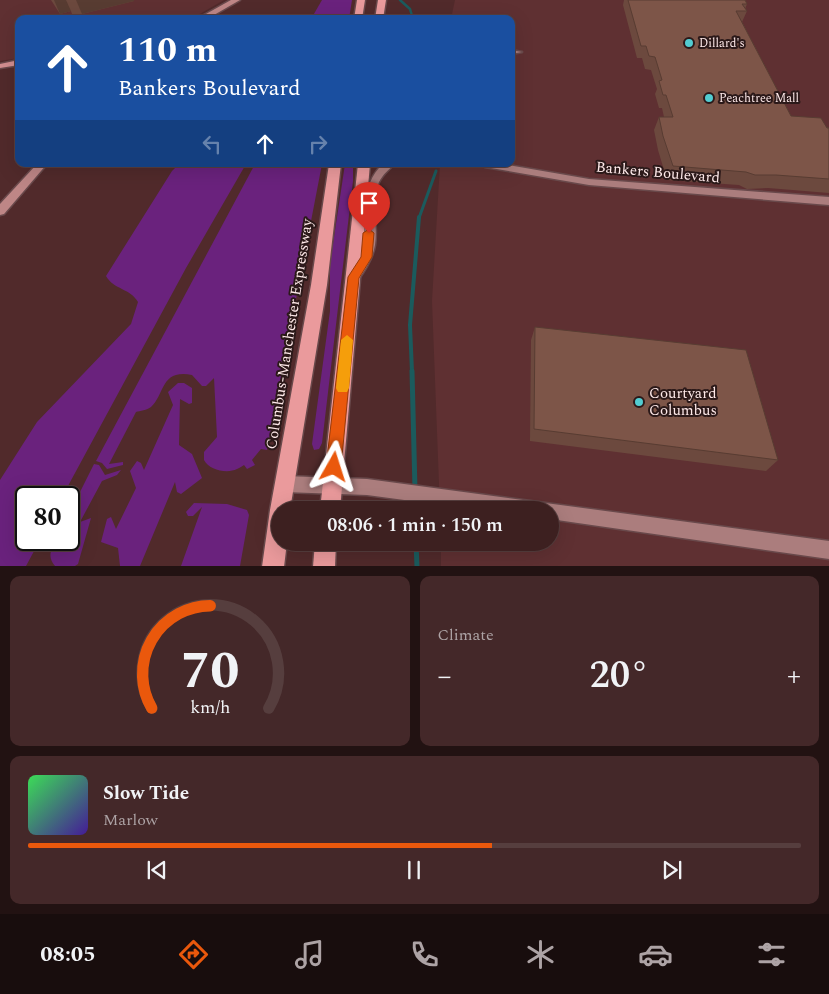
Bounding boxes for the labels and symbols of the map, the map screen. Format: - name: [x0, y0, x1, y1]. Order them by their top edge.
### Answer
- place label: Dillard's: [699, 34, 745, 53]
- marker: Dillard's: [683, 37, 695, 49]
- place label: Peachtree Mall: [719, 89, 799, 108]
- marker: Peachtree Mall: [703, 92, 715, 104]
- street label: Bankers Boulevard: [595, 156, 721, 189]
- pin: [348, 182, 390, 233]
- street label: Columbus-Manchester Expressway: [260, 216, 319, 451]
- place label: Courtyard Columbus: [649, 382, 717, 422]
- marker: Courtyard Columbus: [633, 396, 645, 408]
- position arrow: [307, 440, 359, 492]
- speed limit sign: 80: [15, 486, 80, 551]

